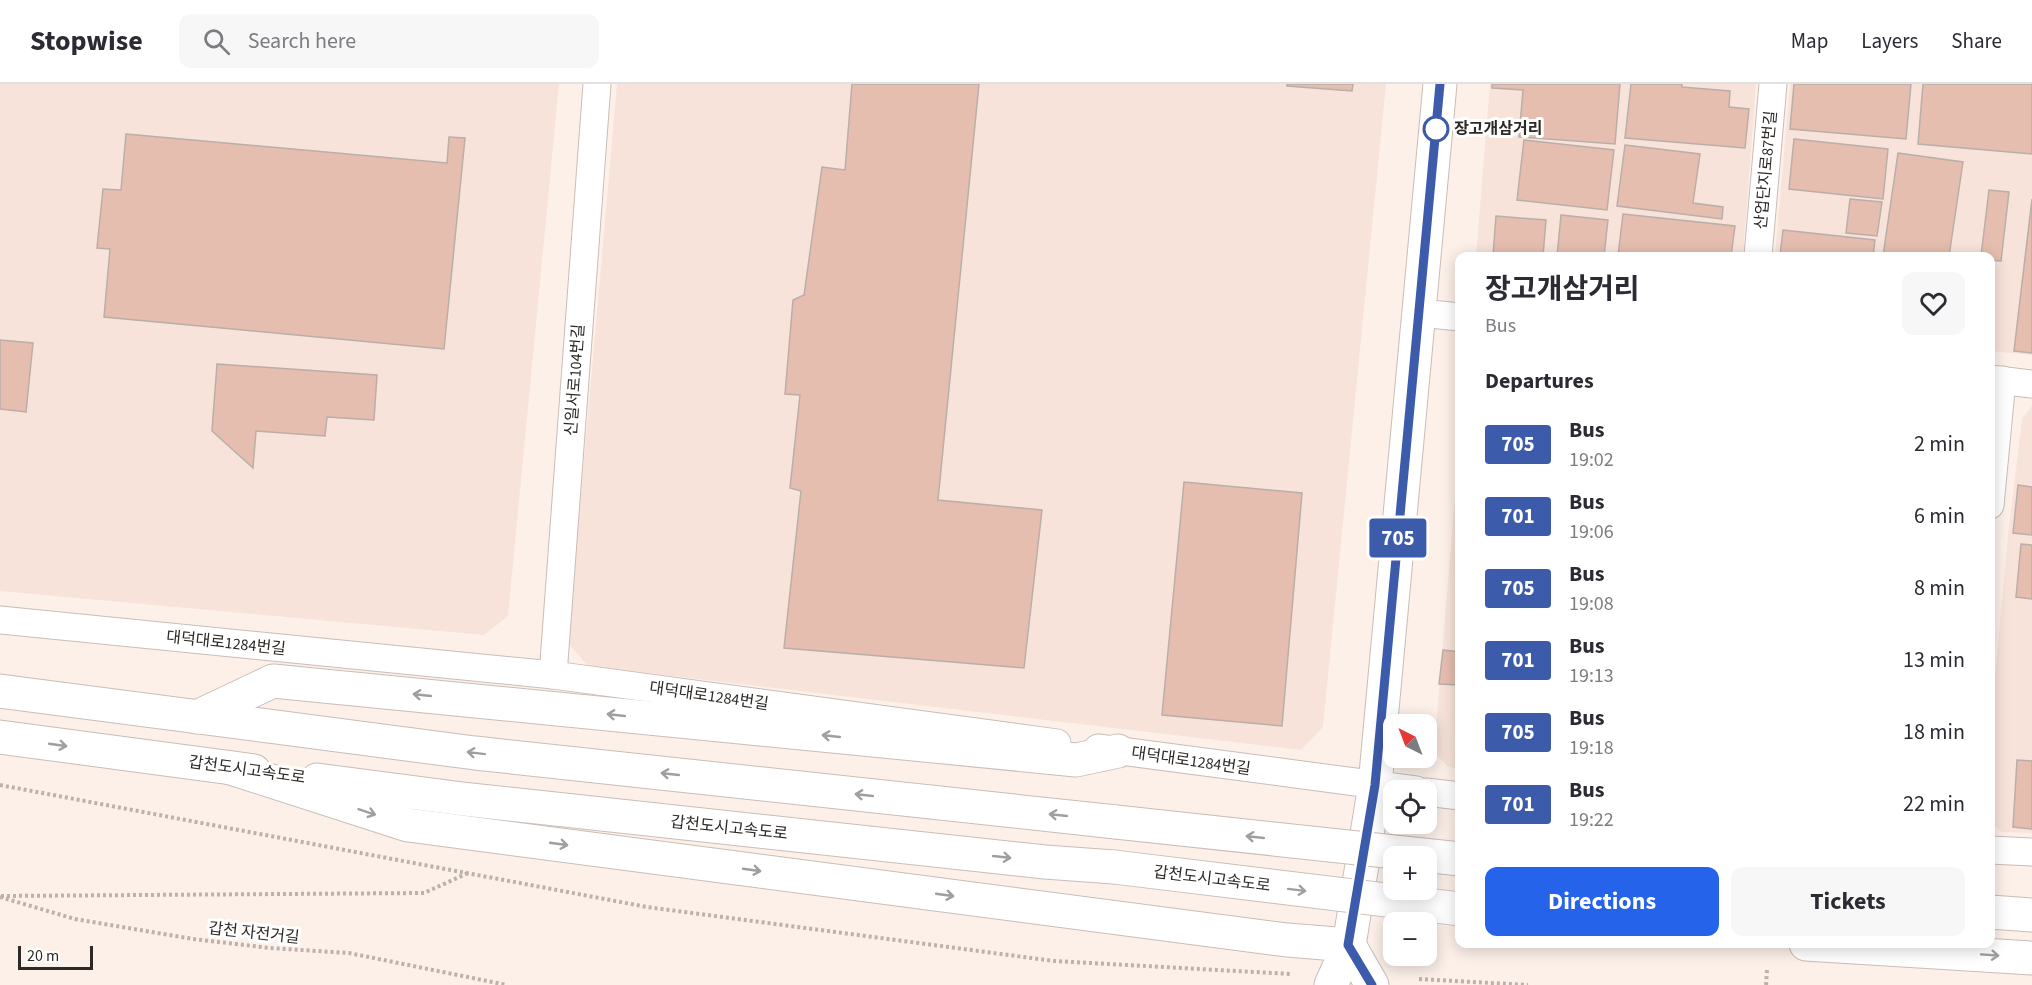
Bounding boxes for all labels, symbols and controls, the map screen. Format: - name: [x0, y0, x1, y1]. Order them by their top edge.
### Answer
- search box: [179, 14, 599, 68]
- text: Stopwise: [30, 21, 143, 61]
- icon: search: [200, 25, 233, 58]
- text: Search here: [248, 25, 356, 57]
- text: Map: [1791, 26, 1828, 56]
- text: Layers: [1861, 26, 1918, 56]
- text: Share: [1951, 26, 2002, 56]
- street label: 산업단지로87번길: [1750, 110, 1782, 230]
- marker: 장고개삼거리: [1423, 116, 1449, 142]
- place label: 장고개삼거리: [1454, 118, 1542, 140]
- text: 장고개삼거리: [1485, 269, 1640, 309]
- button: heart: [1902, 272, 1965, 335]
- text: Bus: [1485, 312, 1516, 340]
- street label: 신일서로104번길: [560, 323, 590, 437]
- text: Departures: [1485, 365, 1594, 397]
- text: Bus: [1569, 414, 1605, 446]
- text: 2 min: [1914, 428, 1965, 460]
- text: 705: [1501, 429, 1535, 459]
- text: 19:02: [1569, 446, 1614, 474]
- text: Bus: [1569, 486, 1605, 518]
- text: 6 min: [1914, 500, 1965, 532]
- text: 701: [1501, 501, 1535, 531]
- line badge: 705: [1364, 518, 1432, 558]
- text: 19:06: [1569, 518, 1614, 546]
- text: 705: [1381, 523, 1415, 553]
- text: Bus: [1569, 558, 1605, 590]
- text: 8 min: [1914, 572, 1965, 604]
- text: 705: [1501, 573, 1535, 603]
- text: 19:08: [1569, 590, 1614, 618]
- street label: 대덕대로1284번길: [165, 626, 287, 660]
- text: Bus: [1569, 630, 1605, 662]
- text: 13 min: [1903, 644, 1965, 676]
- text: 701: [1501, 645, 1535, 675]
- text: 19:13: [1569, 662, 1614, 690]
- street label: 대덕대로1284번길: [648, 677, 770, 715]
- one-way arrow: [413, 689, 433, 700]
- text: Bus: [1569, 702, 1605, 734]
- one-way arrow: [607, 709, 627, 720]
- north arrow: [1383, 714, 1437, 768]
- map controls: [1383, 714, 1437, 966]
- text: 18 min: [1903, 716, 1965, 748]
- text: 705: [1501, 717, 1535, 747]
- one-way arrow: [822, 730, 842, 741]
- text: 19:18: [1569, 734, 1614, 762]
- one-way arrow: [48, 739, 67, 750]
- street label: 대덕대로1284번길: [1130, 742, 1252, 780]
- one-way arrow: [467, 747, 487, 758]
- street label: 갑천도시고속도로: [187, 751, 307, 789]
- one-way arrow: [661, 768, 680, 779]
- text: Bus: [1569, 774, 1605, 806]
- button: locate: [1383, 780, 1437, 834]
- text: 22 min: [1903, 788, 1965, 820]
- one-way arrow: [854, 789, 874, 800]
- text: 701: [1501, 789, 1535, 819]
- text: 19:22: [1569, 806, 1614, 834]
- one-way arrow: [357, 807, 376, 818]
- one-way arrow: [1048, 809, 1068, 820]
- street label: 갑천도시고속도로: [669, 811, 789, 845]
- one-way arrow: [1246, 831, 1266, 842]
- one-way arrow: [548, 839, 568, 850]
- button: +: [1383, 846, 1437, 900]
- one-way arrow: [992, 852, 1012, 863]
- street label: 갑천도시고속도로: [1152, 861, 1272, 897]
- one-way arrow: [741, 865, 761, 876]
- button: Directions: [1485, 867, 1719, 936]
- button: Tickets: [1731, 867, 1965, 936]
- one-way arrow: [1287, 884, 1307, 895]
- one-way arrow: [935, 890, 955, 901]
- button: −: [1383, 912, 1437, 966]
- street label: 갑천 자전거길: [207, 917, 301, 949]
- scale bar: [18, 943, 93, 970]
- text: 20 m: [27, 945, 59, 967]
- one-way arrow: [1979, 950, 1999, 961]

